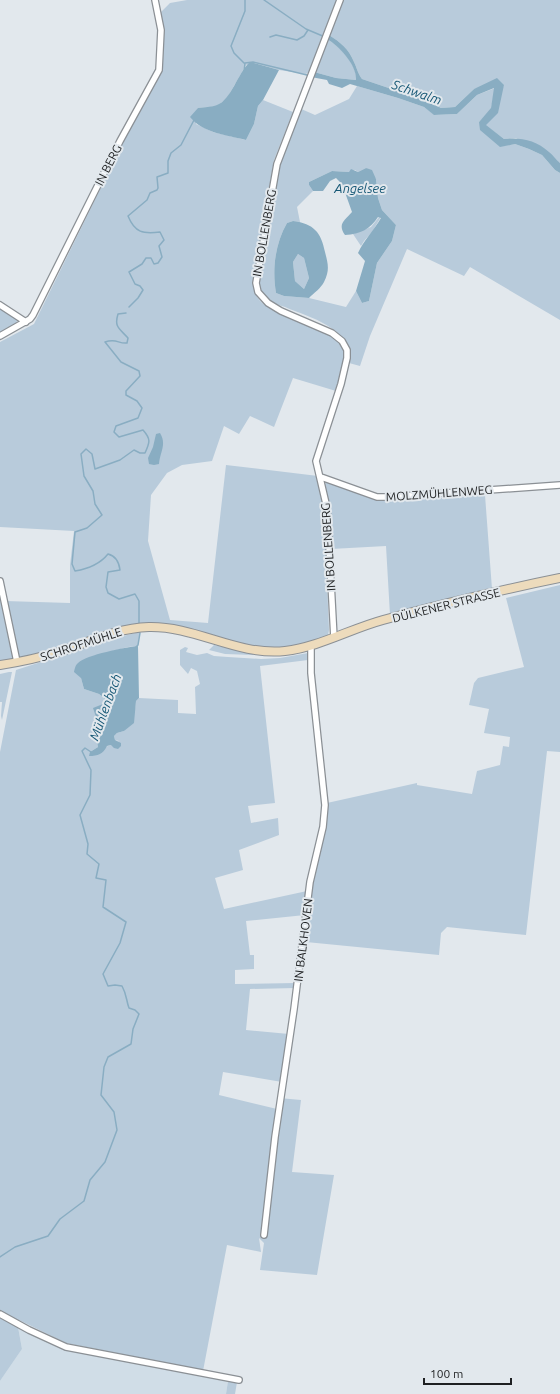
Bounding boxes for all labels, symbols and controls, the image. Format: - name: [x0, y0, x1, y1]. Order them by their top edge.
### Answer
- water label: Schwalm: [389, 77, 444, 107]
- street label: IN BERG: [92, 142, 124, 188]
- water label: Angelsee: [333, 181, 386, 195]
- street label: IN BOLLENBERG: [250, 188, 278, 278]
- street label: MOLZMÜHLENWEG: [385, 483, 493, 503]
- street label: IN BOLLENBERG: [318, 502, 338, 592]
- street label: DÜLKENER STRASSE: [391, 585, 501, 625]
- street label: SCHROFMÜHLE: [39, 625, 124, 663]
- water label: Mühlenbach: [86, 672, 124, 742]
- street label: IN BALKHOVEN: [291, 898, 315, 982]
- scale bar: [424, 1360, 511, 1386]
- text: 100 m: [430, 1367, 463, 1380]

